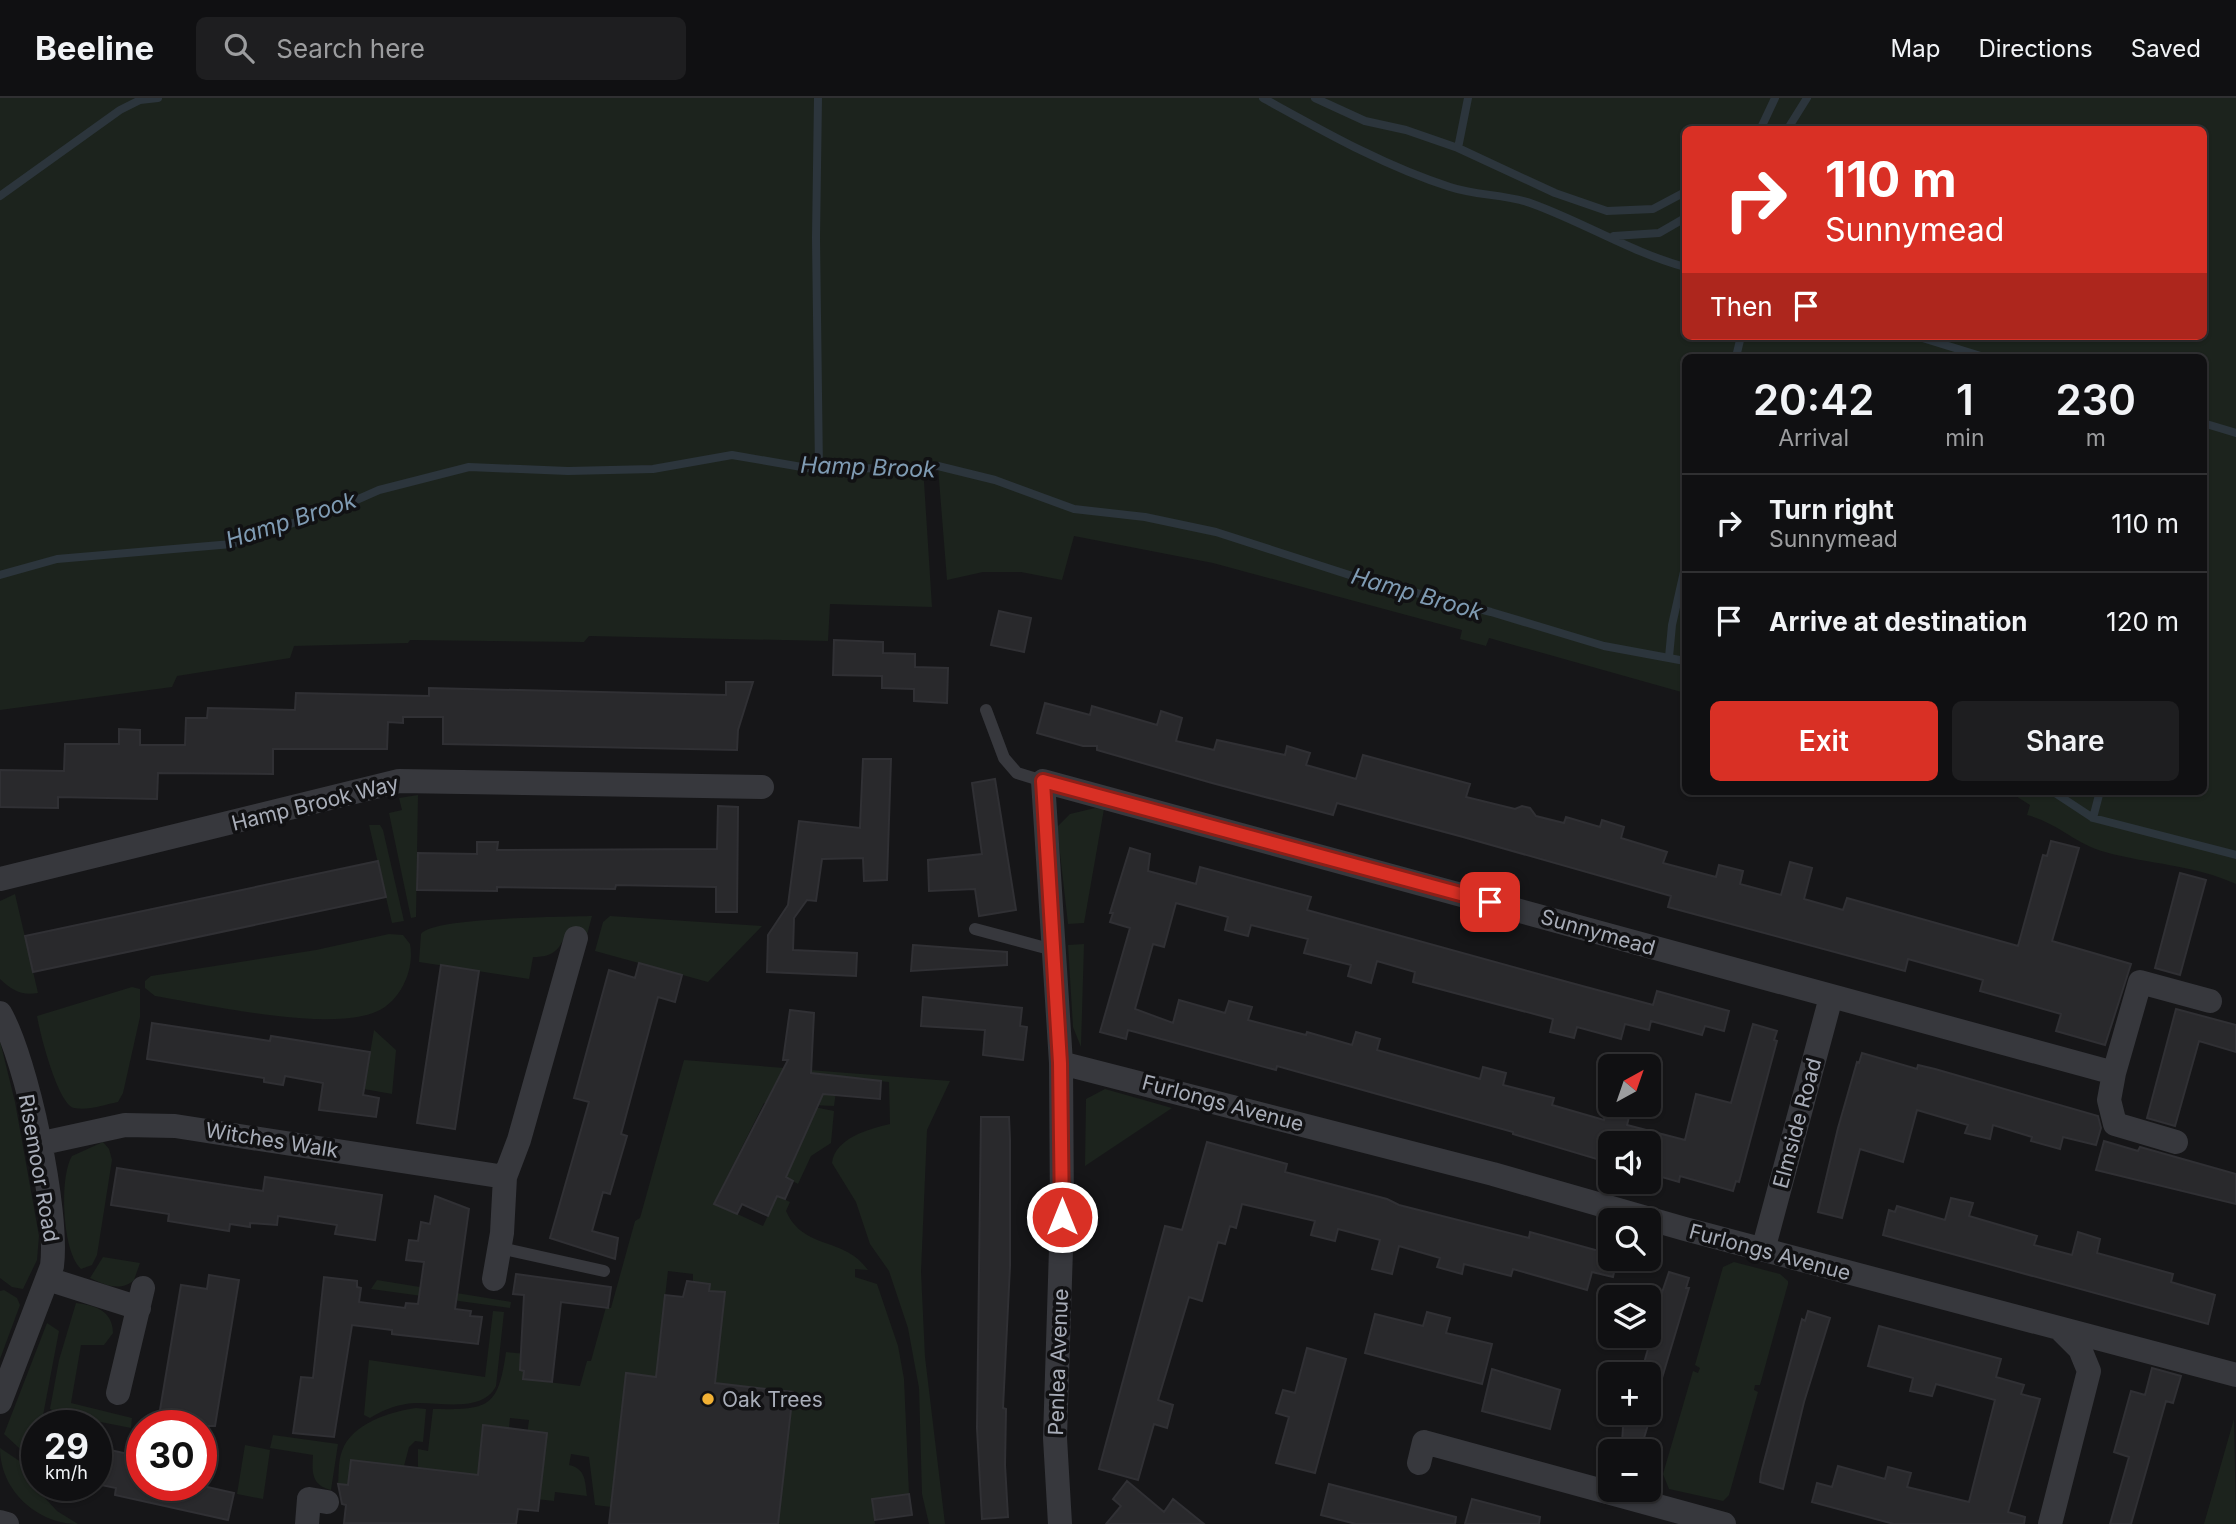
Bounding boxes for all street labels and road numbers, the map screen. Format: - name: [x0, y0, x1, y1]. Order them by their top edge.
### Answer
- street label: Hamp Brook Way: [229, 770, 401, 836]
- street label: Sunnymead: [1538, 904, 1658, 960]
- street label: Elmside Road: [1768, 1055, 1826, 1191]
- street label: Furlongs Avenue: [1140, 1069, 1306, 1137]
- street label: Risemoor Road: [14, 1092, 64, 1244]
- street label: Witches Walk: [204, 1117, 341, 1163]
- street label: Furlongs Avenue: [1687, 1218, 1853, 1286]
- street label: Penlea Avenue: [1043, 1288, 1073, 1436]

